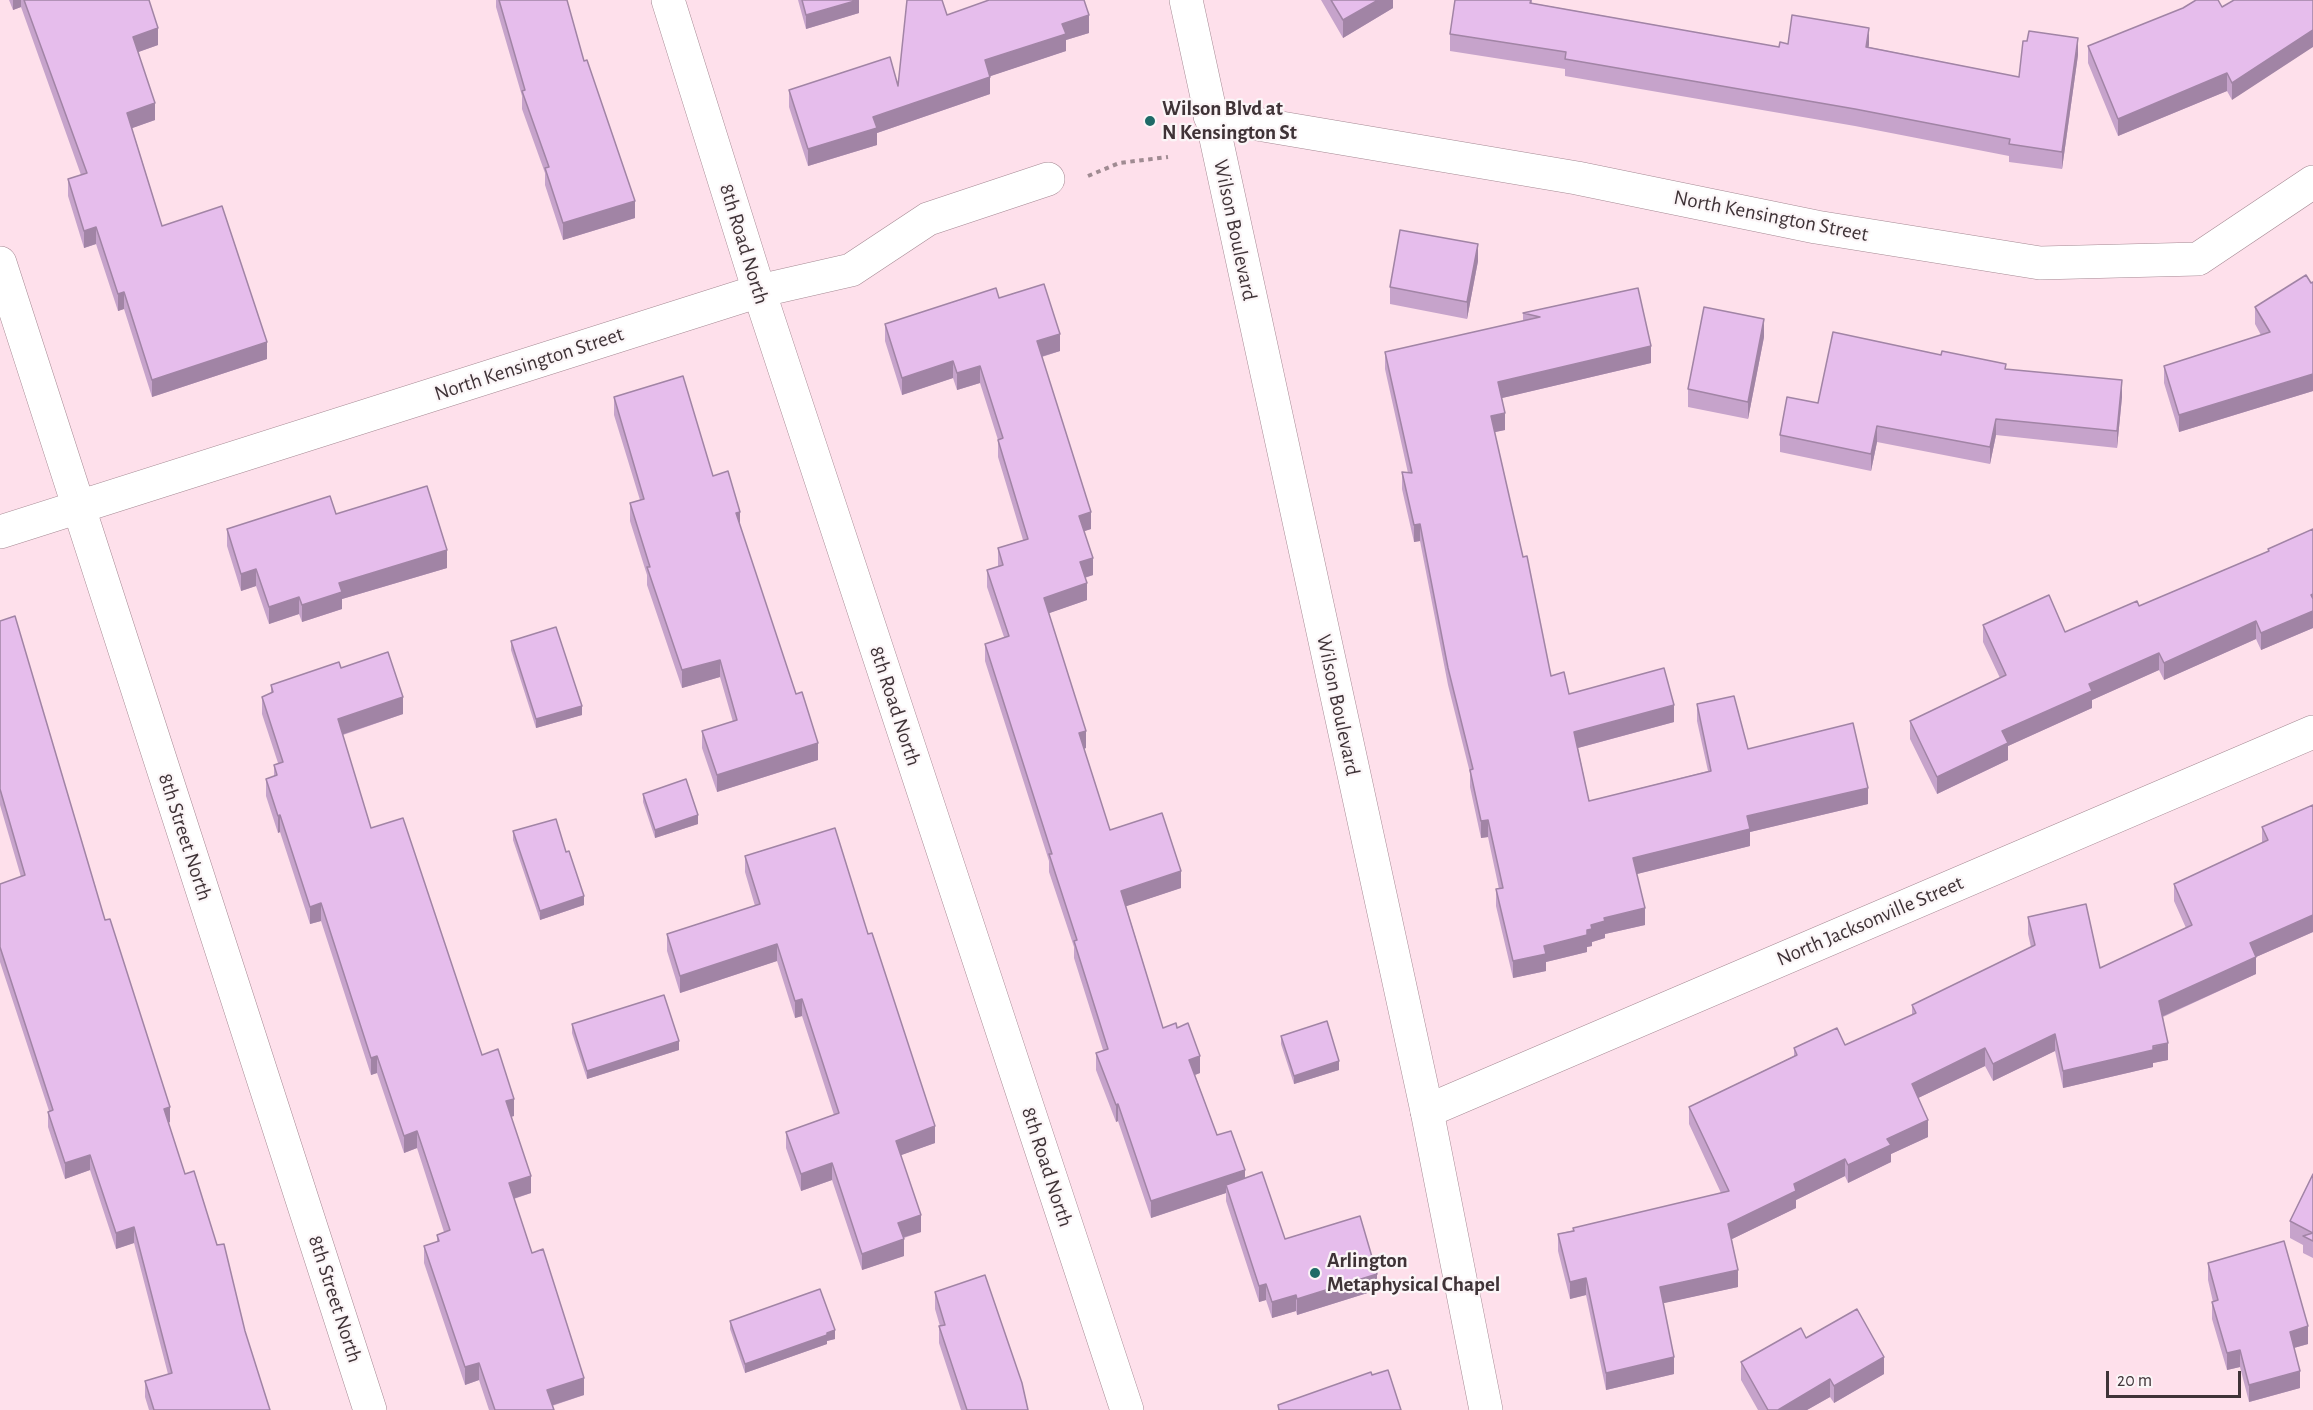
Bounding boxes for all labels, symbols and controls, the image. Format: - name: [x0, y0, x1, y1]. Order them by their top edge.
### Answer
- place label: Wilson Blvd at N Kensington St: [1162, 96, 1297, 146]
- marker: Wilson Blvd at N Kensington St: [1143, 114, 1157, 128]
- street label: Wilson Boulevard: [1208, 157, 1262, 303]
- street label: 8th Road North: [714, 181, 774, 307]
- street label: North Kensington Street: [1672, 185, 1870, 247]
- street label: North Kensington Street: [431, 321, 627, 407]
- street label: Wilson Boulevard: [1311, 632, 1365, 778]
- street label: 8th Road North: [864, 643, 926, 769]
- street label: 8th Street North: [153, 770, 217, 904]
- street label: North Jacksonville Street: [1773, 870, 1967, 972]
- street label: 8th Road North: [1016, 1104, 1078, 1230]
- street label: 8th Street North: [303, 1232, 367, 1366]
- place label: Arlington Metaphysical Chapel: [1327, 1248, 1500, 1298]
- marker: Arlington Metaphysical Chapel: [1308, 1266, 1322, 1280]
- scale bar: [2109, 1359, 2244, 1397]
- text: 20 m: [2117, 1372, 2152, 1390]

